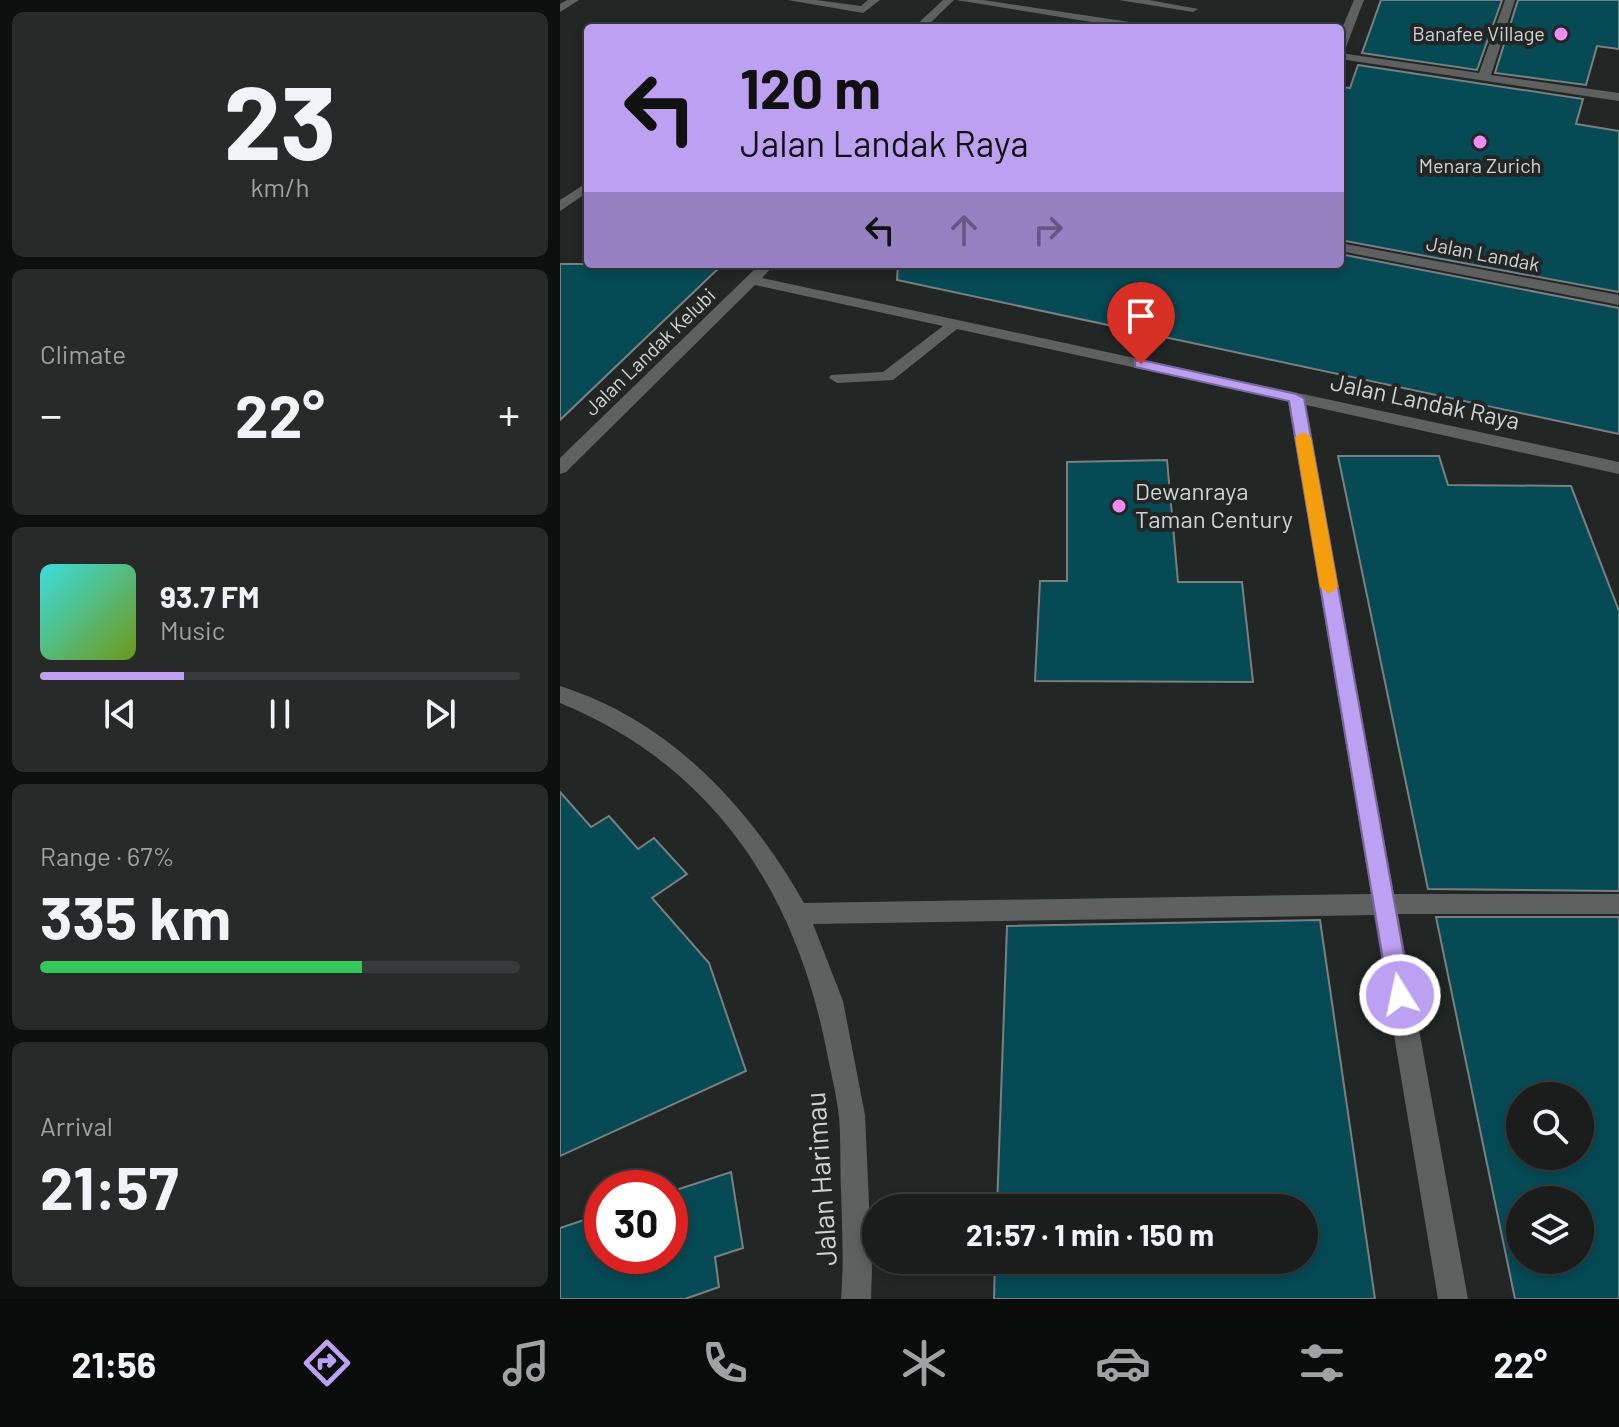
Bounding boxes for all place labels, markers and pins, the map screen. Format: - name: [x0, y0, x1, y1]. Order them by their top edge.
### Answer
- place label: Banafee Village: [1412, 21, 1545, 45]
- marker: Banafee Village: [1552, 25, 1570, 43]
- marker: Menara Zurich: [1471, 133, 1489, 151]
- place label: Menara Zurich: [1419, 153, 1541, 177]
- pin: [1107, 282, 1175, 364]
- place label: Dewanraya Taman Century: [1135, 476, 1293, 533]
- marker: Dewanraya Taman Century: [1110, 497, 1128, 515]

